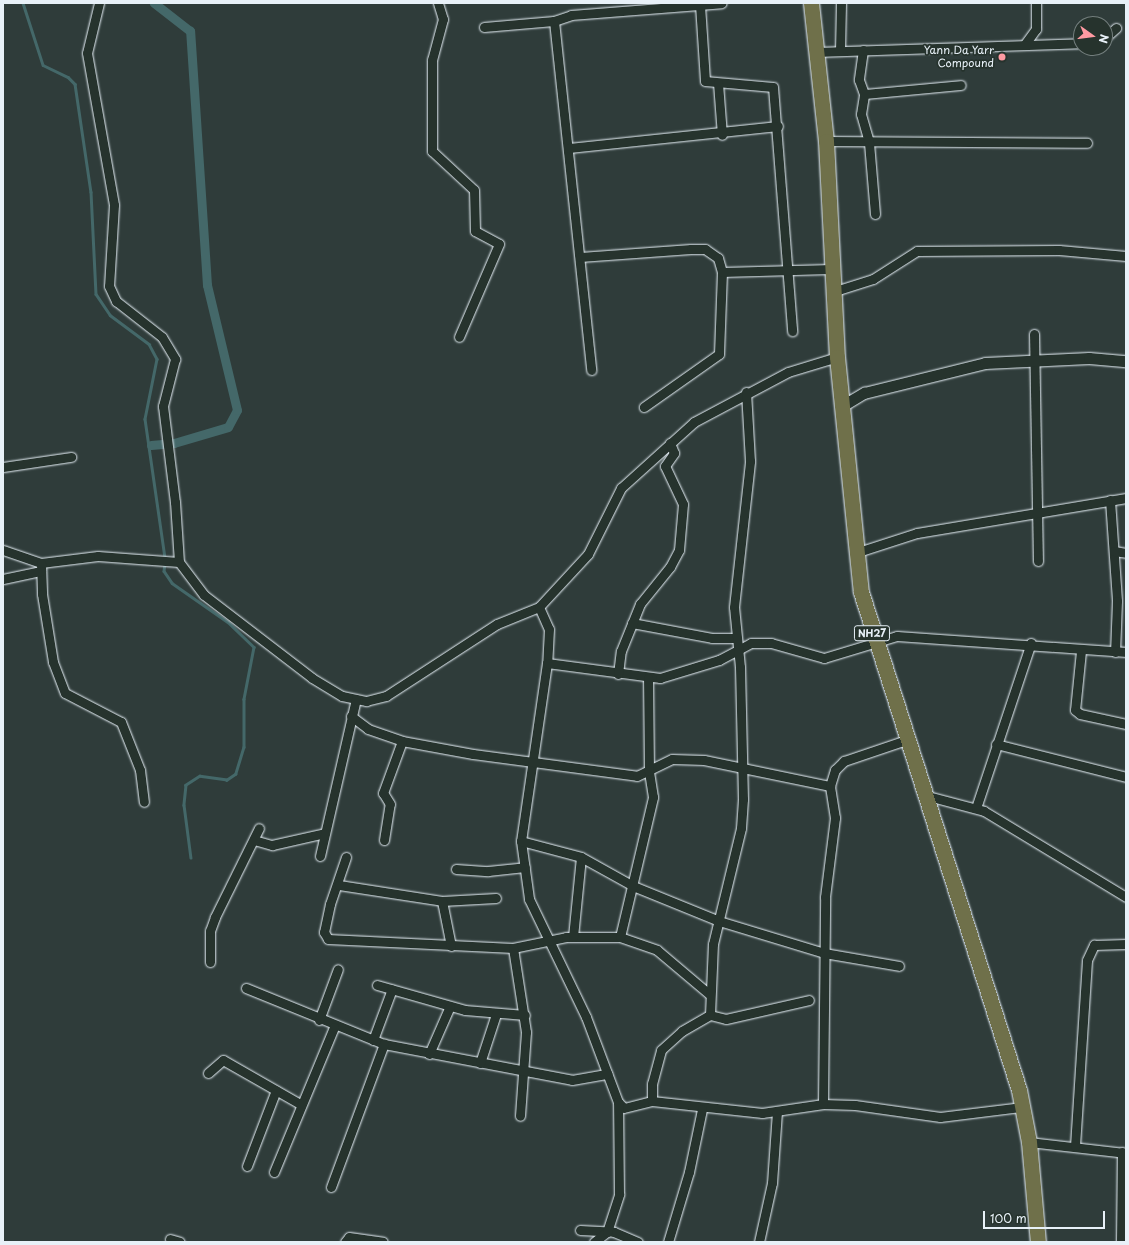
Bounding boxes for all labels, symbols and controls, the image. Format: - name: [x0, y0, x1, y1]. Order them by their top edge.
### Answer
- north arrow: [1073, 16, 1113, 56]
- text: N: [1095, 32, 1113, 45]
- place label: Yann Da Yarr Compound: [923, 44, 994, 70]
- marker: Yann Da Yarr Compound: [997, 52, 1007, 62]
- road number: NH27: [853, 625, 891, 641]
- scale bar: [985, 1203, 1107, 1229]
- text: 100 m: [990, 1209, 1027, 1227]

